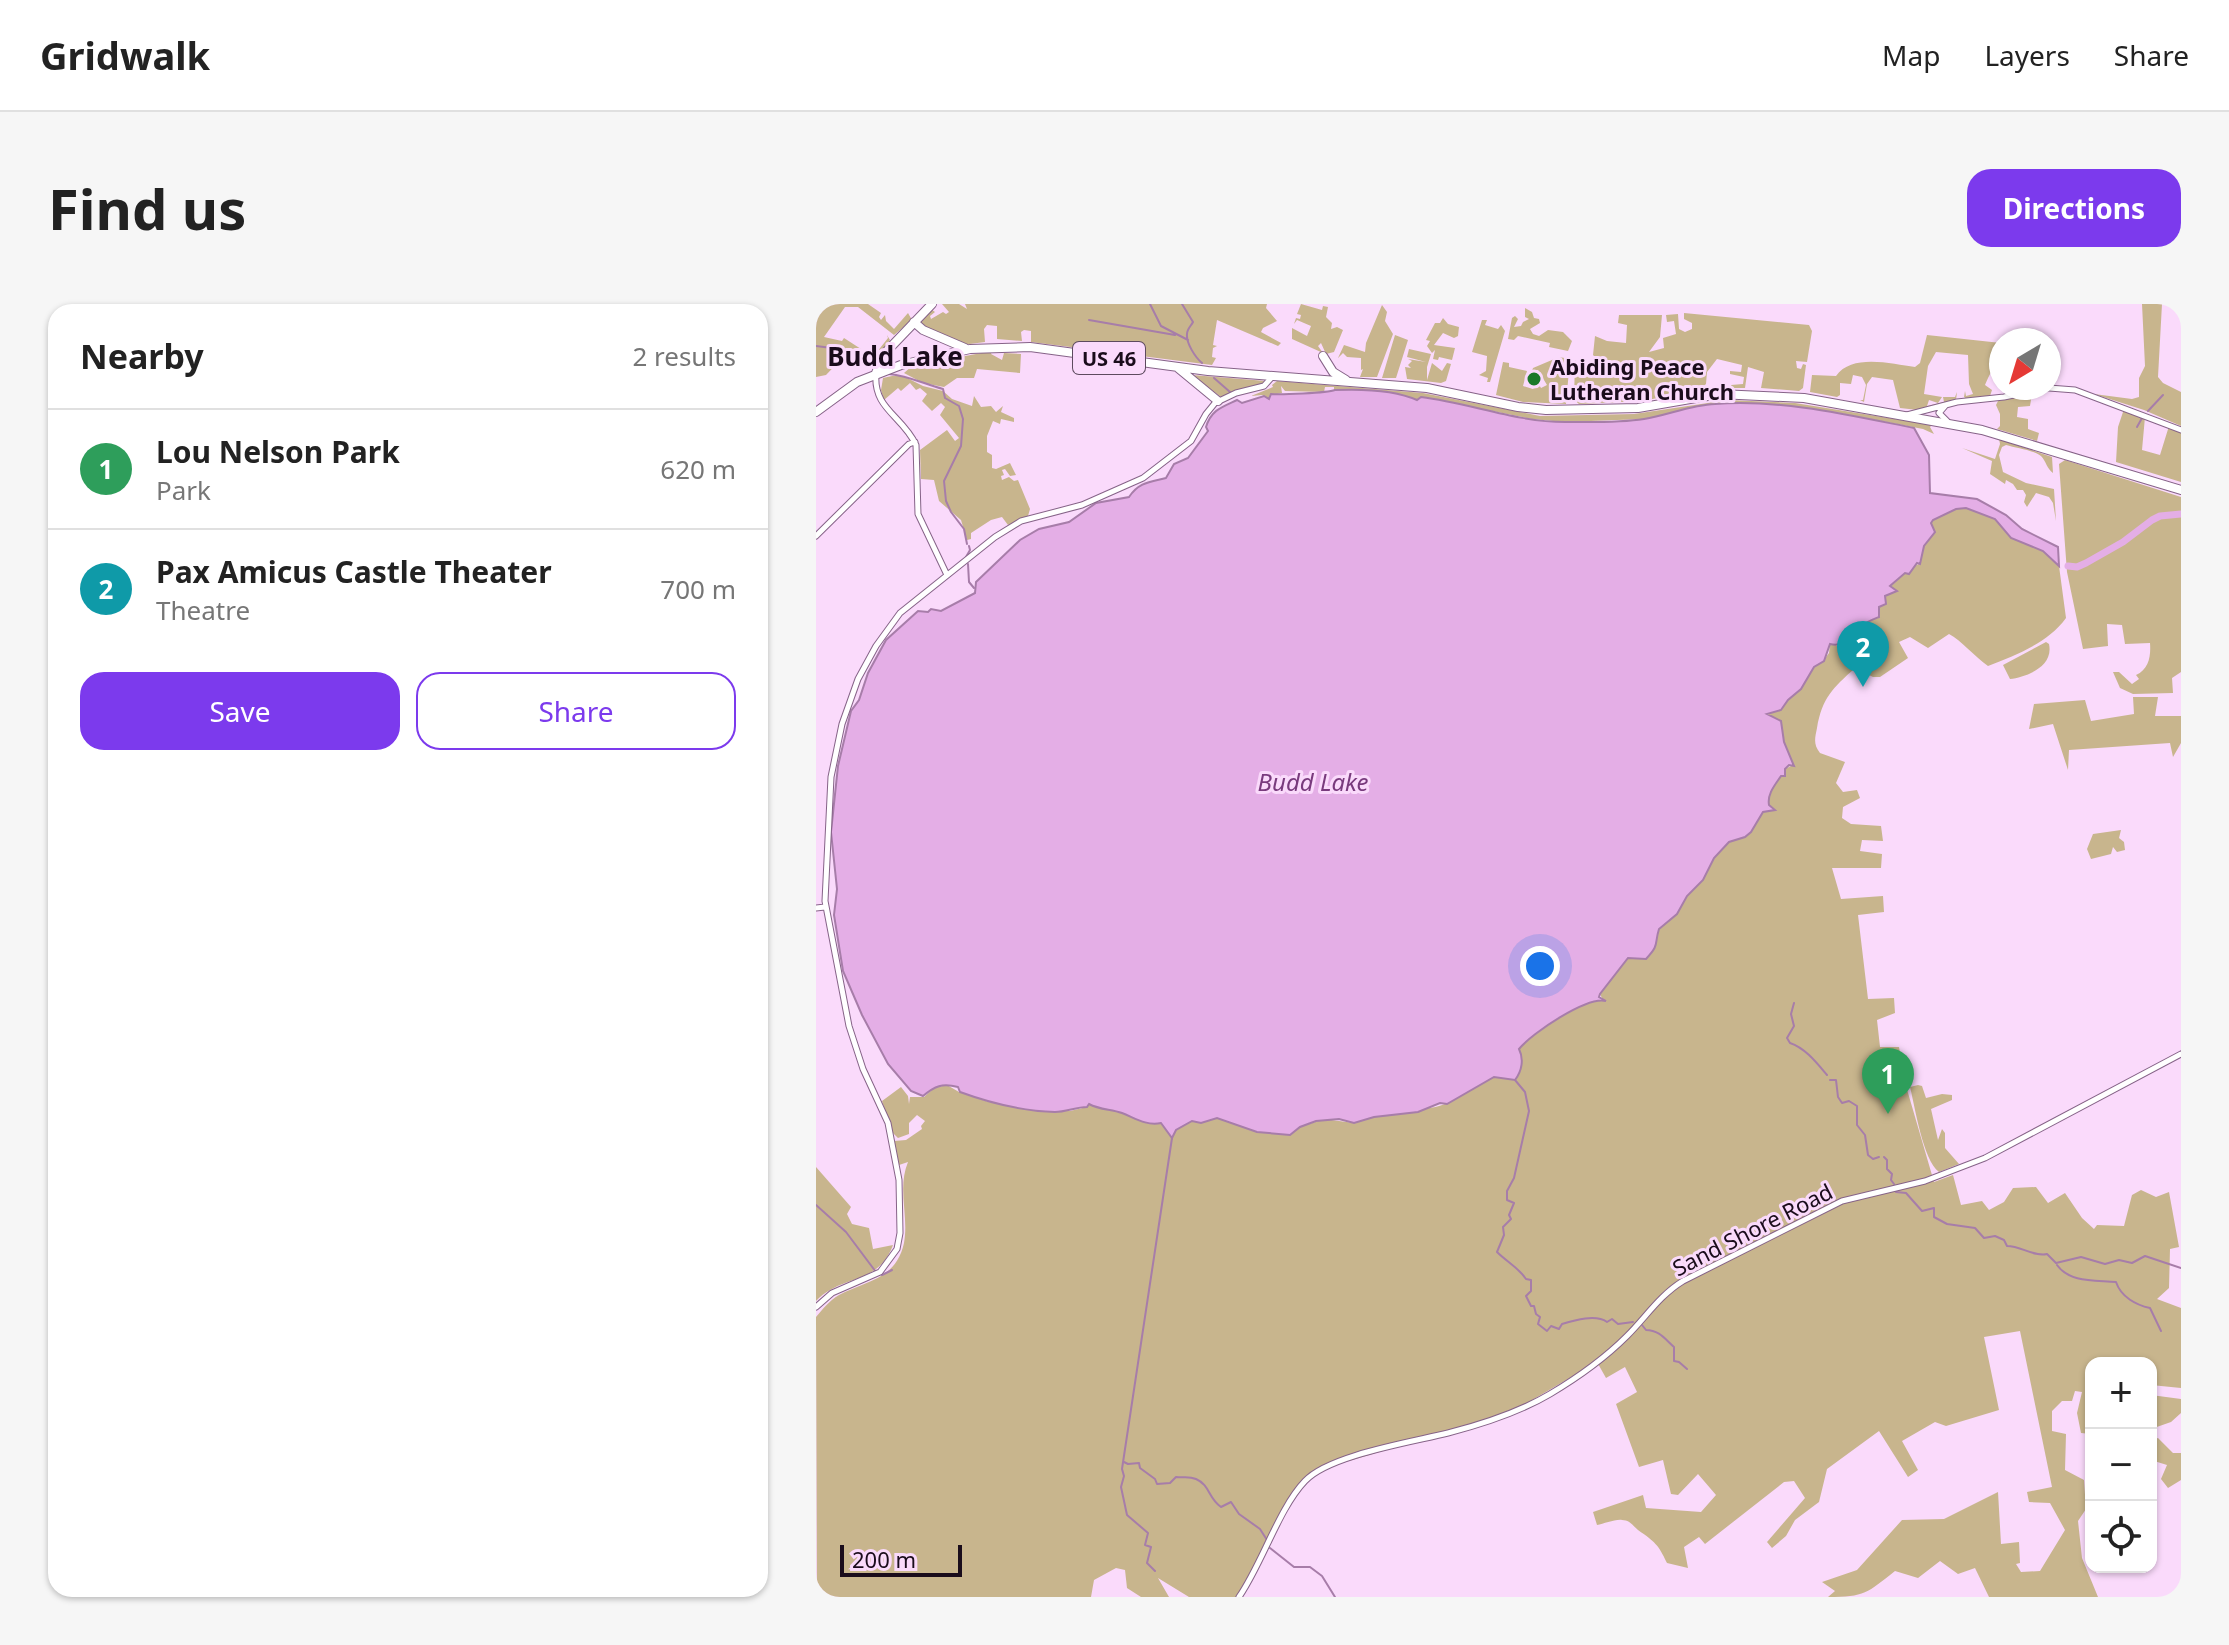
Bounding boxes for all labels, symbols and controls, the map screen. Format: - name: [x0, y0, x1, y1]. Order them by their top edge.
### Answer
- text: Gridwalk: [40, 29, 210, 81]
- text: Map: [1882, 36, 1940, 74]
- text: Layers: [1984, 36, 2070, 74]
- text: Share: [2114, 36, 2189, 74]
- button: Directions: [1967, 169, 2181, 247]
- text: Find us: [48, 170, 246, 246]
- north arrow: [1989, 328, 2061, 400]
- text: Nearby: [80, 333, 204, 379]
- text: 2 results: [632, 338, 736, 374]
- district label: Budd Lake: [827, 338, 963, 374]
- road number: US 46: [1073, 342, 1145, 374]
- place label: Abiding Peace Lutheran Church: [1550, 351, 1734, 406]
- marker: Abiding Peace Lutheran Church: [1525, 370, 1543, 388]
- text: Lou Nelson Park: [156, 431, 400, 472]
- text: 1: [99, 451, 113, 487]
- text: 620 m: [660, 451, 736, 487]
- text: Park: [156, 472, 211, 508]
- text: Pax Amicus Castle Theater: [156, 551, 552, 592]
- text: 2: [99, 571, 113, 607]
- text: 700 m: [660, 571, 736, 607]
- text: Theatre: [156, 592, 250, 628]
- pin: 2: [1837, 621, 1889, 687]
- button: Save: [80, 672, 400, 750]
- button: Share: [416, 672, 736, 750]
- water label: Budd Lake: [1258, 765, 1368, 798]
- your location: [1520, 946, 1560, 986]
- pin: 1: [1862, 1048, 1914, 1114]
- street label: Sand Shore Road: [1667, 1176, 1837, 1282]
- map controls: [2085, 1357, 2157, 1573]
- button: +: [2085, 1357, 2157, 1429]
- button: −: [2085, 1429, 2157, 1501]
- button: locate: [2085, 1501, 2157, 1573]
- scale bar: [840, 1541, 962, 1577]
- text: 200 m: [852, 1544, 916, 1574]

